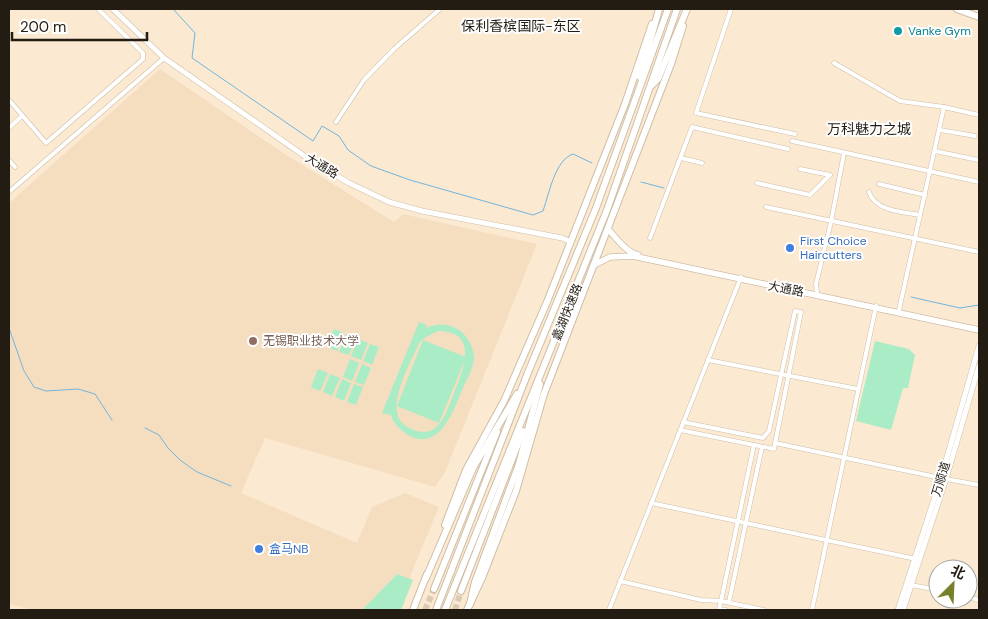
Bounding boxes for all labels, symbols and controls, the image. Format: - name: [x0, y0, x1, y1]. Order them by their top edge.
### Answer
- scale bar: [12, 10, 148, 42]
- text: 200 m: [20, 17, 66, 37]
- district label: 保利香槟国际-东区: [461, 17, 581, 35]
- place label: Vanke Gym: [908, 23, 971, 39]
- marker: Vanke Gym: [892, 25, 904, 37]
- district label: 万科魅力之城: [827, 120, 911, 138]
- street label: 大通路: [302, 150, 342, 182]
- place label: First Choice Haircutters: [800, 233, 867, 263]
- marker: First Choice Haircutters: [784, 242, 796, 254]
- street label: 大通路: [767, 278, 805, 300]
- street label: 蠡湖快速路: [548, 281, 586, 343]
- place label: 无锡职业技术大学: [263, 333, 359, 349]
- marker: 无锡职业技术大学: [247, 335, 259, 347]
- street label: 万顺道: [928, 459, 954, 499]
- place label: 盒马NB: [269, 541, 309, 557]
- marker: 盒马NB: [253, 543, 265, 555]
- north arrow: [928, 559, 978, 609]
- text: 北: [948, 561, 968, 583]

